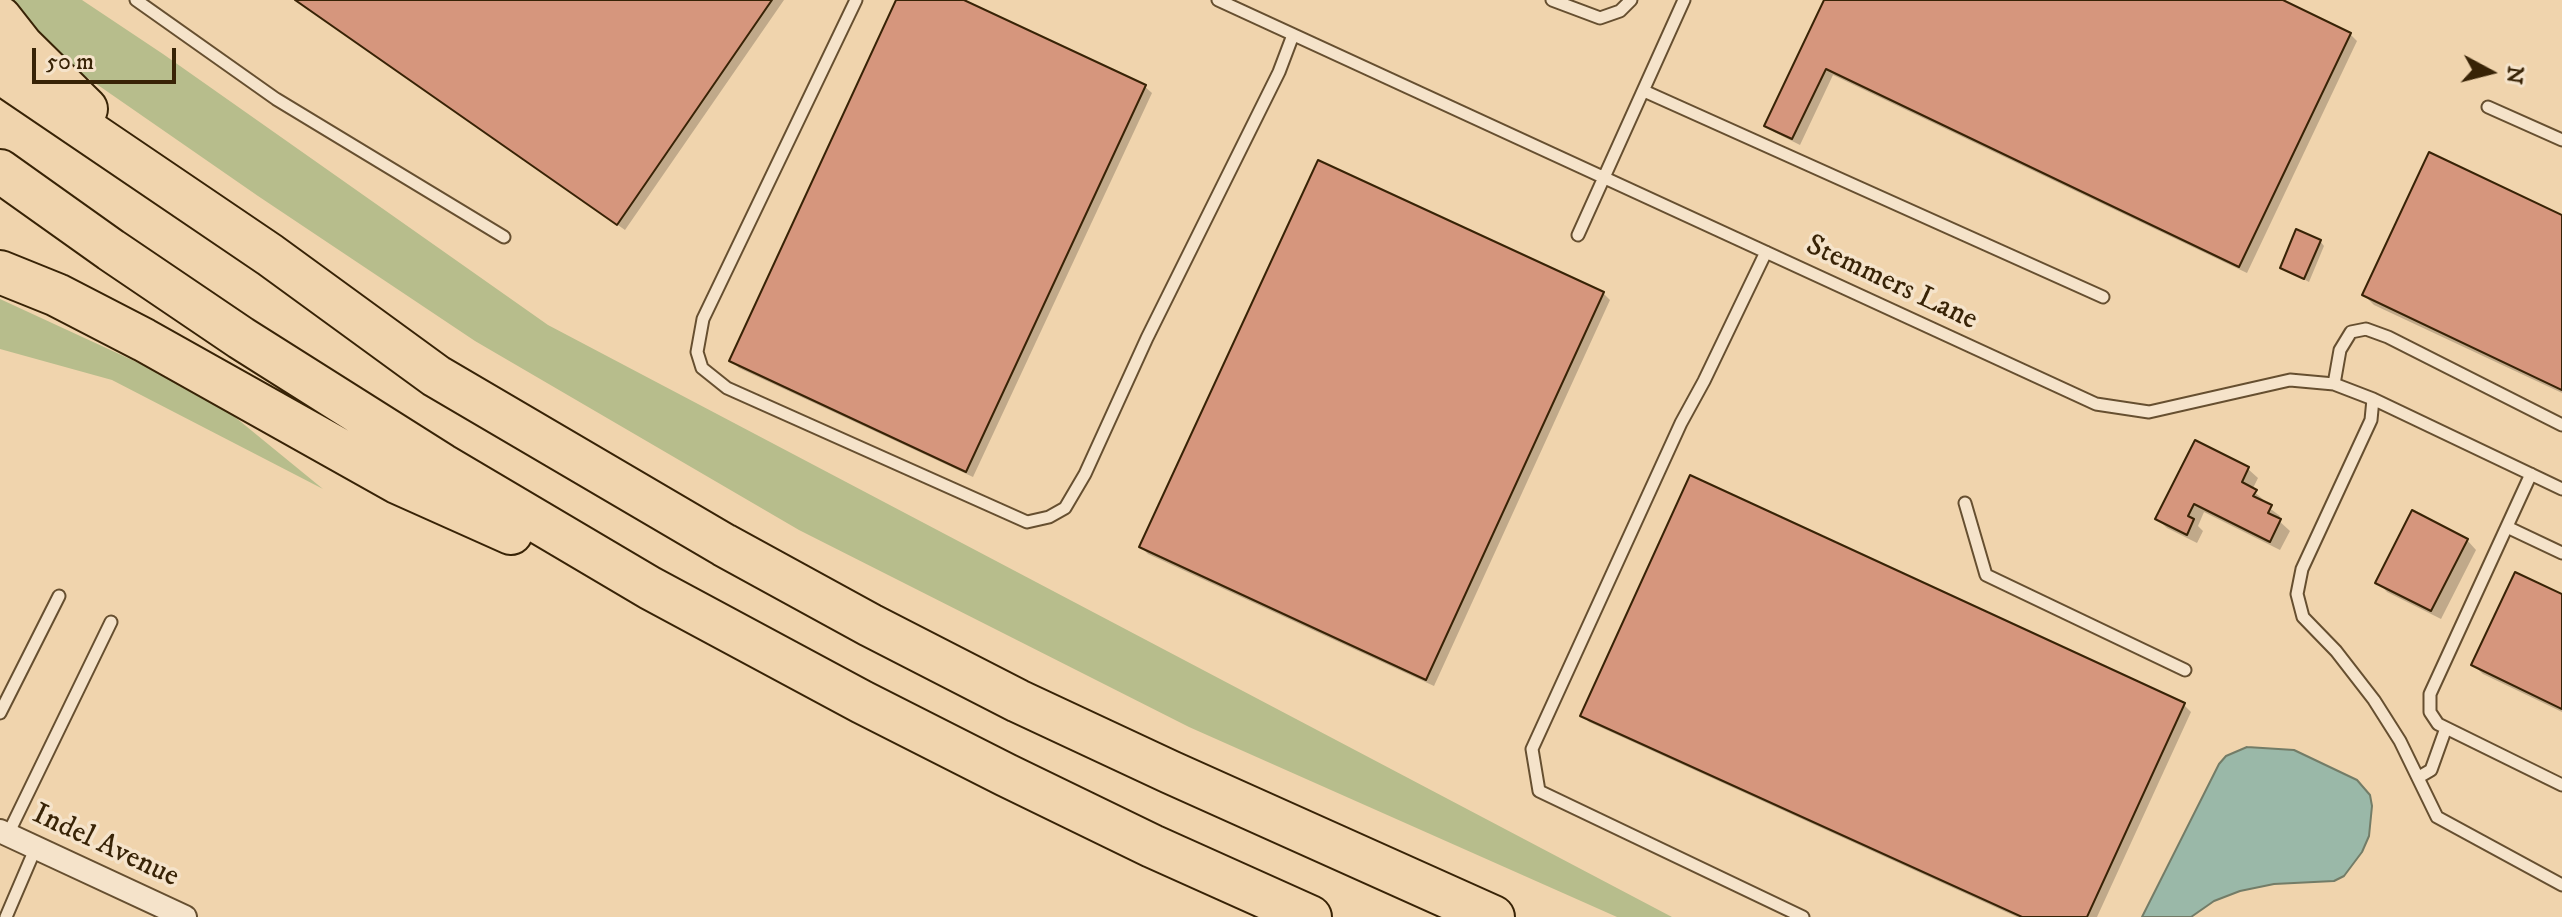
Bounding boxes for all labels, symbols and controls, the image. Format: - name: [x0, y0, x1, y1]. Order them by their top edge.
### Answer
- scale bar: [36, 32, 180, 82]
- north arrow: [2450, 32, 2530, 112]
- text: 50 m: [46, 47, 94, 77]
- text: N: [2500, 64, 2529, 86]
- street label: Stemmers Lane: [1799, 229, 1983, 339]
- street label: Indel Avenue: [26, 797, 184, 897]

